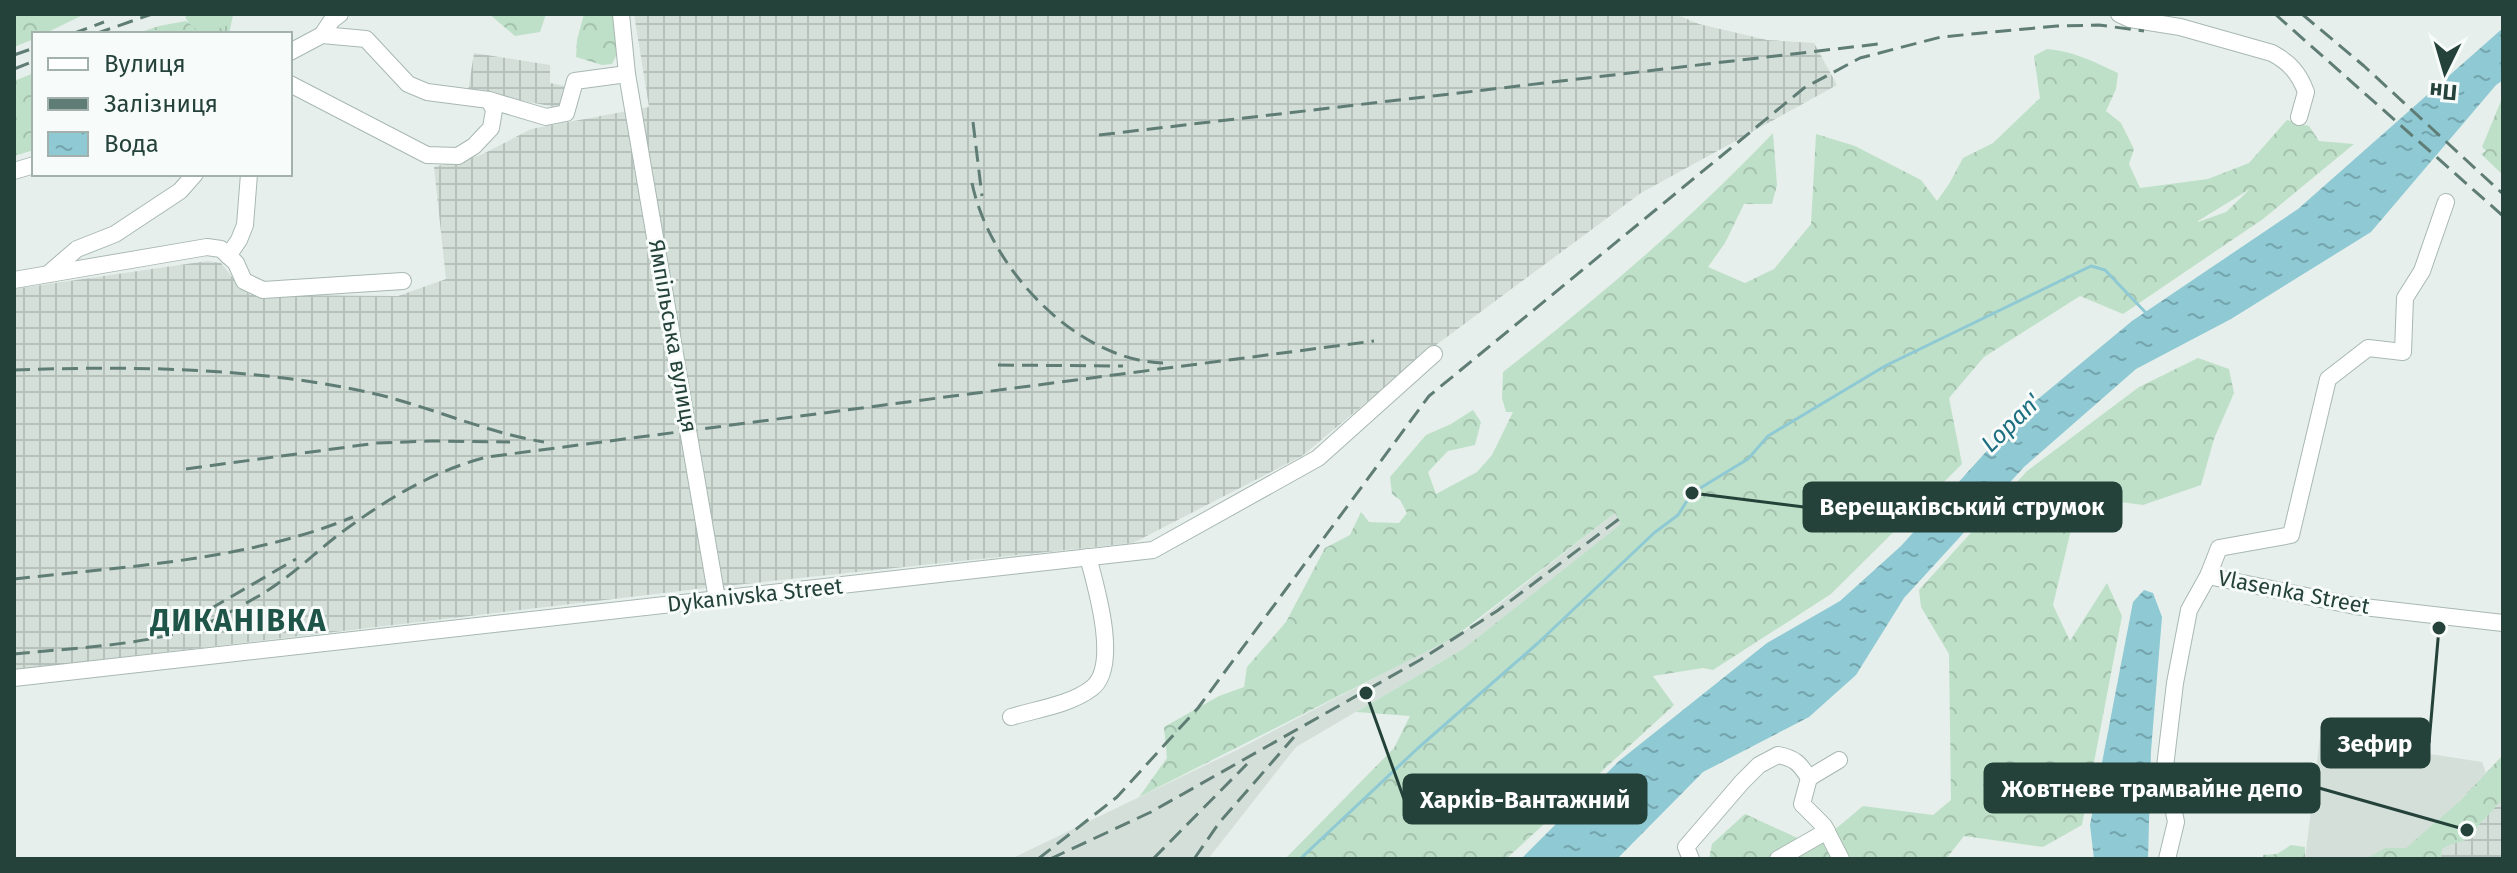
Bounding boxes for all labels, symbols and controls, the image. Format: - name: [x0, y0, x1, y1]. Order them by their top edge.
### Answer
- legend: [32, 32, 292, 176]
- north arrow: [2405, 32, 2485, 112]
- text: Вулиця: [104, 50, 186, 78]
- text: Пн: [2428, 77, 2458, 106]
- text: Залізниця: [104, 90, 218, 118]
- text: Вода: [104, 130, 159, 158]
- street label: Ямпільська вулиця: [643, 237, 703, 435]
- water label: Lopan': [1976, 388, 2047, 458]
- callout: Верещаківський струмок: [1804, 483, 2121, 531]
- text: Верещаківський струмок: [1820, 493, 2105, 521]
- street label: Vlasenka Street: [2216, 564, 2372, 620]
- street label: Dykanivska Street: [666, 572, 844, 618]
- district label: ДИКАНІВКА: [150, 603, 327, 639]
- callout: Зефир: [2322, 719, 2429, 767]
- text: Зефир: [2337, 730, 2412, 758]
- callout: Жовтневе трамвайне депо: [1985, 764, 2319, 812]
- callout: Харків-Вантажний: [1404, 775, 1646, 823]
- text: Жовтневе трамвайне депо: [2000, 775, 2303, 803]
- text: Харків-Вантажний: [1419, 786, 1630, 814]

